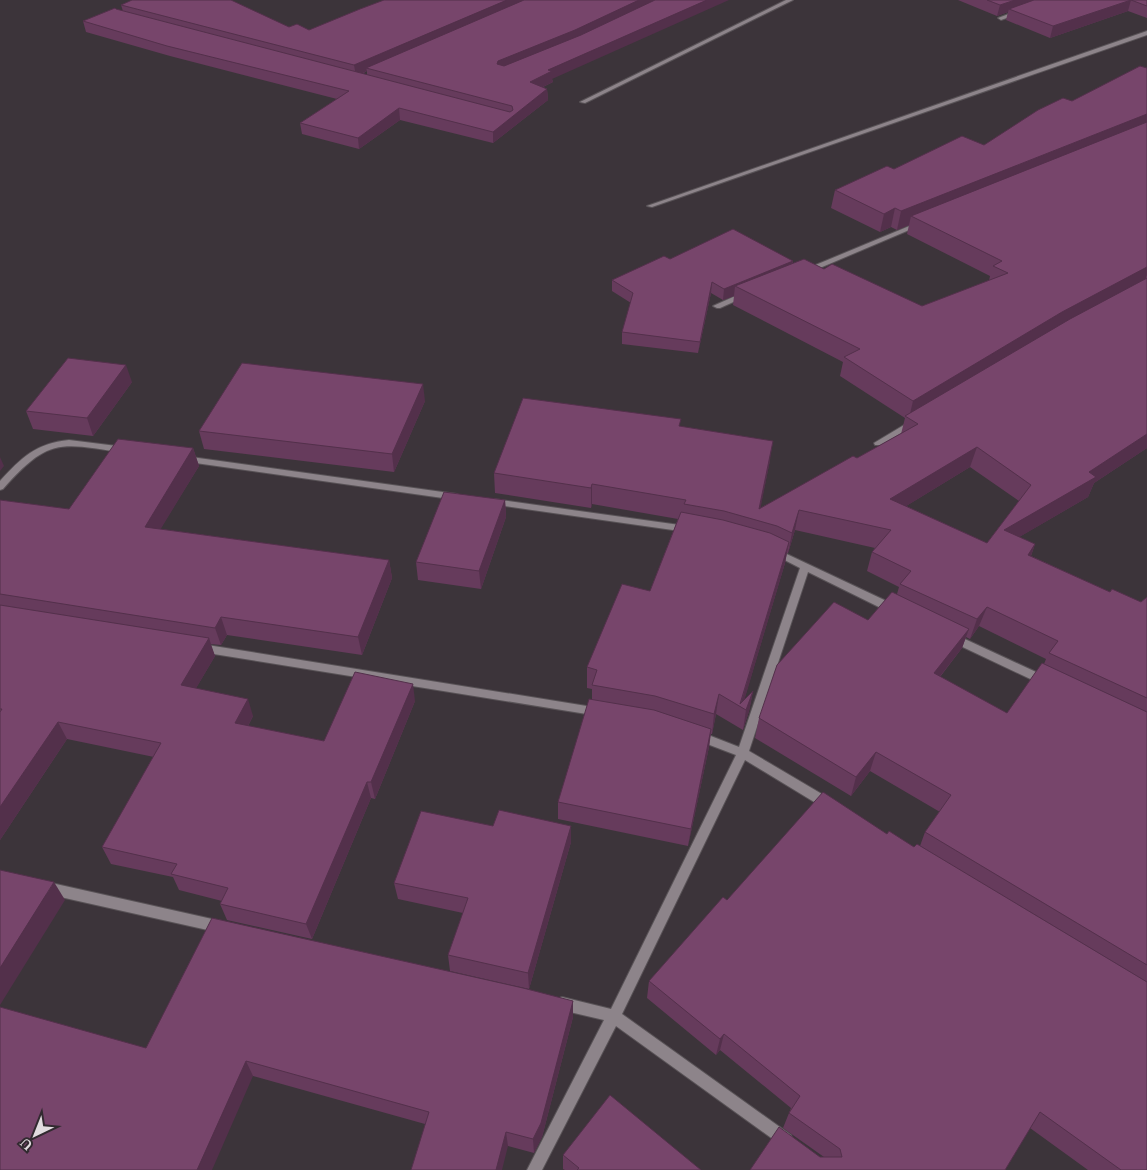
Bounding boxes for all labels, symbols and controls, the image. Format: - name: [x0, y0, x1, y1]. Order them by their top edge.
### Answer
- north arrow: [10, 1110, 60, 1160]
- text: U: [15, 1132, 38, 1156]

